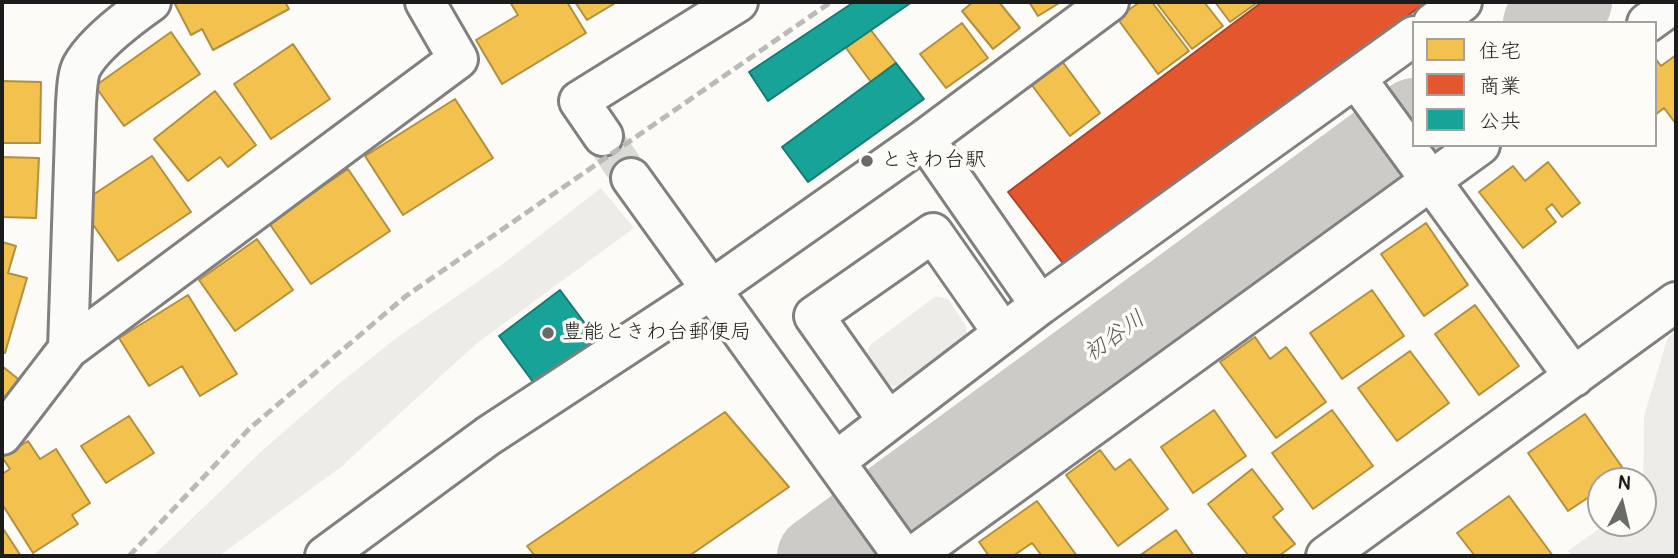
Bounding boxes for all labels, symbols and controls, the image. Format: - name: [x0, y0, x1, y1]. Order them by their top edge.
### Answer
- legend: [1412, 21, 1657, 147]
- text: 住宅: [1479, 38, 1521, 65]
- text: 商業: [1479, 73, 1521, 100]
- text: 公共: [1479, 108, 1521, 135]
- place label: ときわ台駅: [881, 148, 986, 174]
- marker: ときわ台駅: [859, 153, 875, 169]
- water label: 初谷川: [1079, 306, 1151, 368]
- place label: 豊能ときわ台郵便局: [562, 320, 751, 346]
- marker: 豊能ときわ台郵便局: [540, 325, 556, 341]
- north arrow: [1587, 467, 1657, 537]
- text: N: [1616, 470, 1632, 496]

